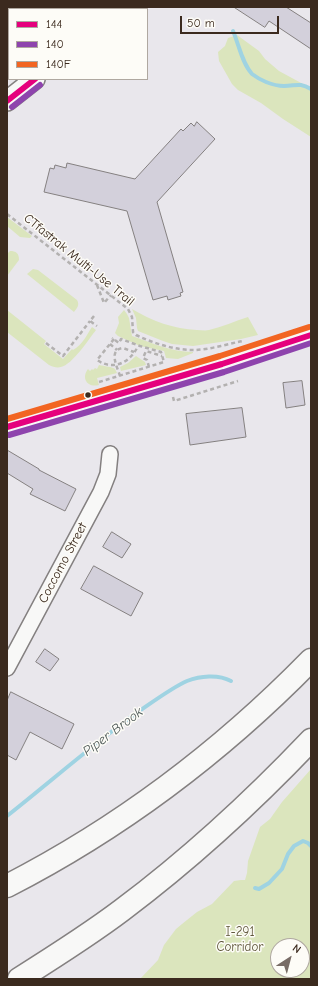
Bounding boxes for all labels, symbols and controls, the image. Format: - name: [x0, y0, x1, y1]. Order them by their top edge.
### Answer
- legend: [8, 8, 148, 80]
- scale bar: [182, 8, 281, 34]
- text: 50 m: [187, 16, 215, 30]
- text: 144: [46, 17, 62, 31]
- text: 140: [46, 37, 64, 51]
- text: 140F: [46, 57, 71, 71]
- street label: CTfastrak Multi-Use Trail: [20, 211, 138, 309]
- unlabelled marker: [83, 390, 93, 400]
- street label: Coccomo Street: [35, 520, 91, 606]
- water label: Piper Brook: [80, 704, 146, 760]
- park label: I-291 Corridor: [216, 924, 264, 955]
- north arrow: [270, 938, 310, 978]
- text: N: [290, 941, 303, 956]

